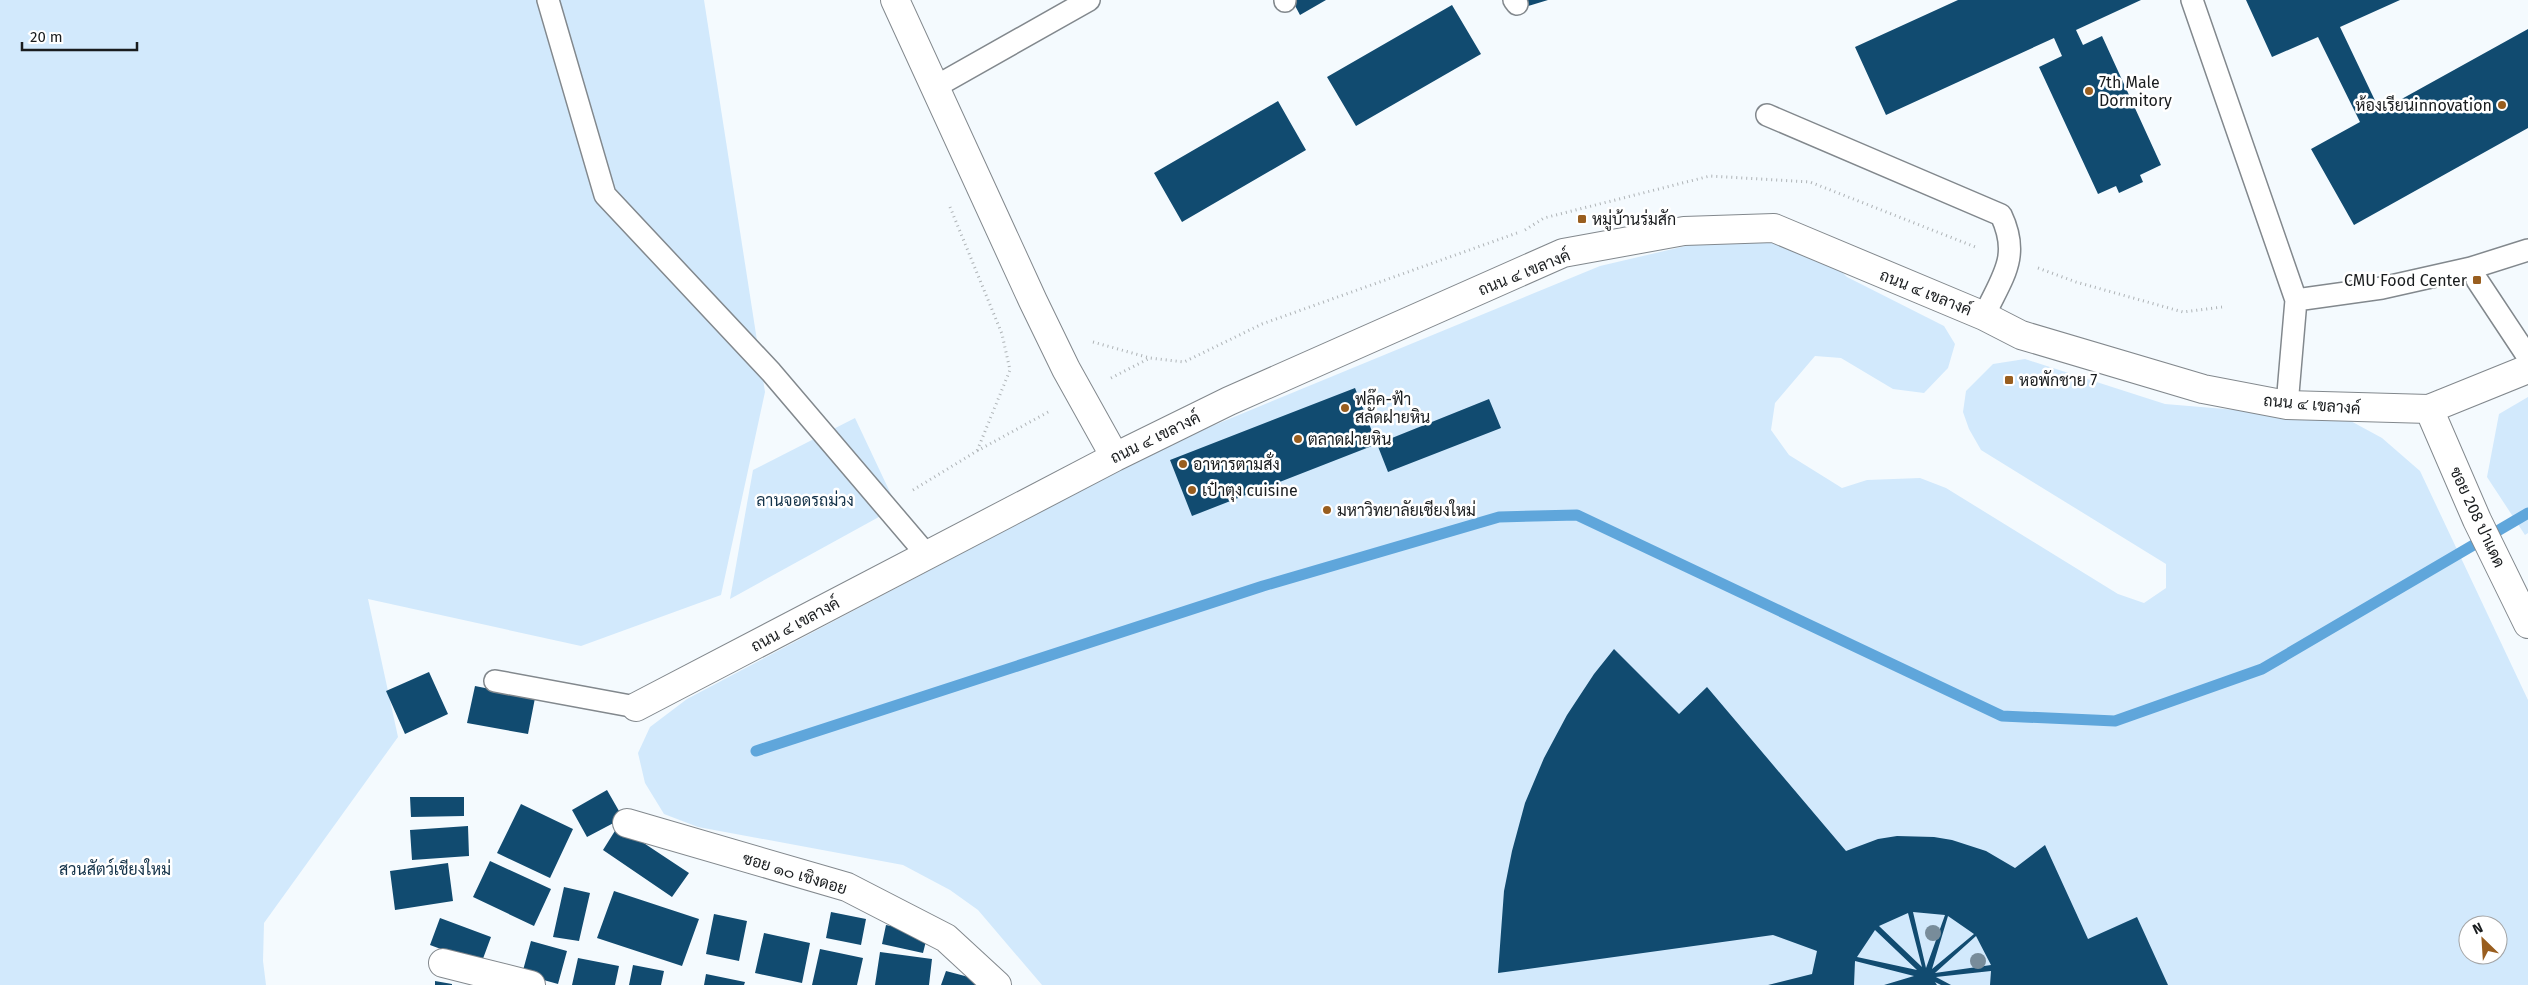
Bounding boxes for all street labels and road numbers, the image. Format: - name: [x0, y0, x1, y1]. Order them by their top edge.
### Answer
- street label: ถนน ๔ เขลางค์: [1474, 243, 1573, 300]
- street label: ถนน ๔ เขลางค์: [1877, 263, 1976, 320]
- street label: ถนน ๔ เขลางค์: [2263, 388, 2362, 418]
- street label: ถนน ๔ เขลางค์: [1106, 405, 1203, 467]
- street label: ซอย 208 ปาแดด: [2446, 464, 2509, 571]
- street label: ถนน ๔ เขลางค์: [746, 591, 843, 656]
- street label: ซอย ๑๐ เชิงดอย: [740, 849, 849, 898]

